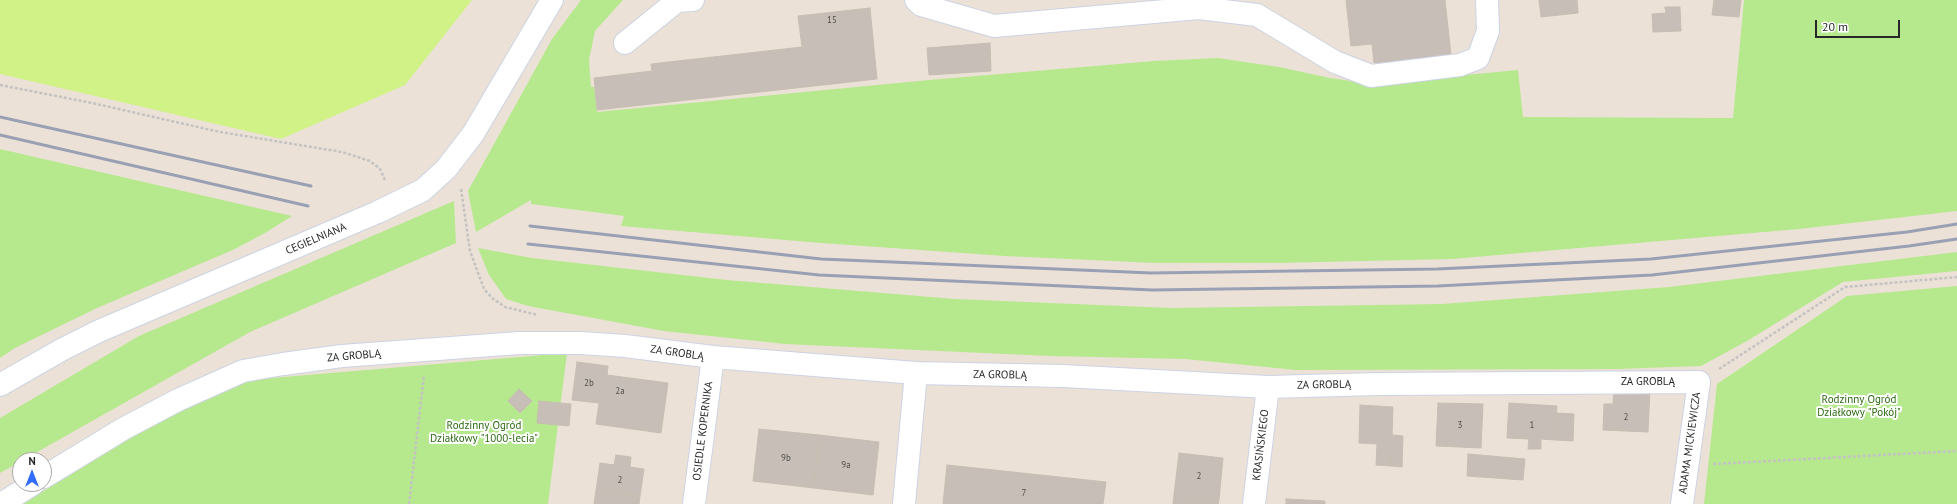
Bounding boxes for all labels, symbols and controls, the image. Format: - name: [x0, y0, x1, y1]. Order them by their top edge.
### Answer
- scale bar: [1817, 12, 1902, 38]
- house number: 15: [827, 15, 837, 25]
- text: 20 m: [1822, 19, 1848, 34]
- street label: CEGIELNIANA: [284, 220, 348, 258]
- street label: ZA GROBLĄ: [649, 343, 705, 363]
- street label: ZA GROBLĄ: [326, 347, 382, 365]
- street label: ZA GROBLĄ: [973, 368, 1027, 382]
- street label: ZA GROBLĄ: [1621, 375, 1675, 389]
- house number: 2b: [584, 378, 594, 388]
- street label: ZA GROBLĄ: [1297, 378, 1351, 392]
- street label: OSIEDLE KOPERNIKA: [690, 381, 716, 481]
- house number: 2a: [615, 386, 625, 396]
- street label: ADAMA MICKIEWICZA: [1676, 391, 1704, 495]
- park label: Rodzinny Ogród Działkowy "Pokój": [1817, 393, 1901, 419]
- street label: KRASIŃSKIEGO: [1250, 409, 1272, 481]
- house number: 2: [1624, 412, 1628, 422]
- park label: Rodzinny Ogród Działkowy "1000-lecia": [430, 419, 538, 445]
- house number: 3: [1458, 420, 1462, 430]
- house number: 1: [1530, 420, 1534, 430]
- north arrow: [12, 452, 52, 492]
- house number: 9b: [781, 453, 791, 463]
- text: N: [28, 454, 36, 468]
- house number: 9a: [841, 460, 851, 470]
- house number: 2: [1197, 471, 1201, 481]
- house number: 2: [618, 475, 622, 485]
- house number: 7: [1022, 488, 1026, 498]

